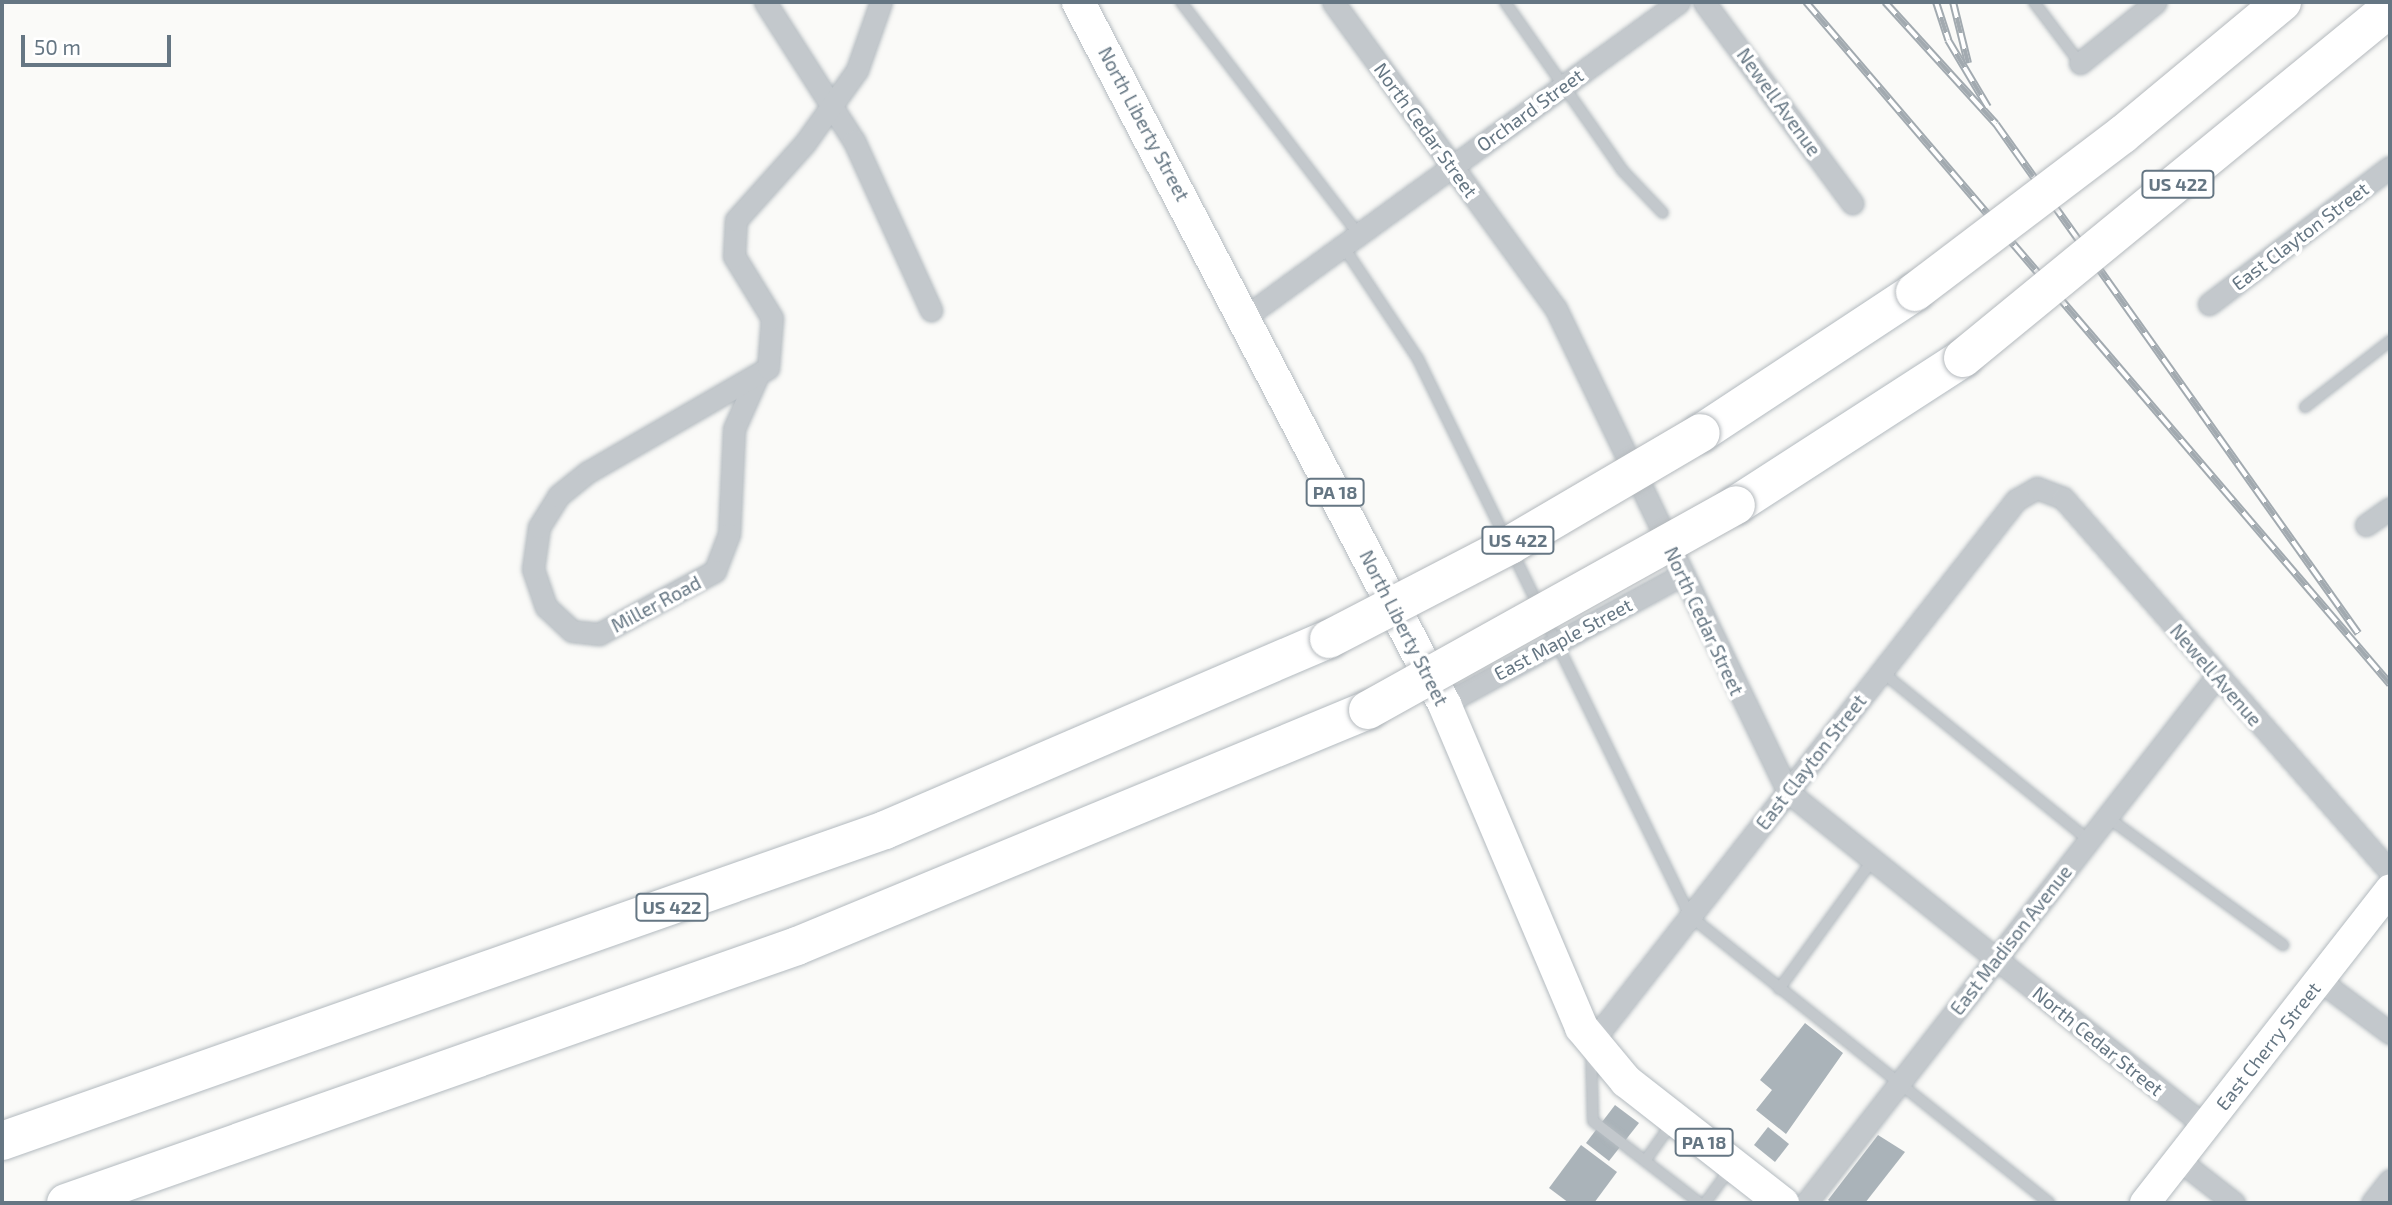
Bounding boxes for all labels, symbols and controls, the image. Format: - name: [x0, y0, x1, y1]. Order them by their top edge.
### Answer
- scale bar: [24, 21, 175, 65]
- text: 50 m: [34, 34, 81, 59]
- street label: North Liberty Street: [1094, 43, 1194, 205]
- street label: Newell Avenue: [1732, 43, 1826, 161]
- street label: North Cedar Street: [1369, 58, 1483, 202]
- street label: Orchard Street: [1472, 64, 1588, 156]
- road number: US 422: [2141, 169, 2215, 198]
- street label: East Clayton Street: [2227, 177, 2373, 295]
- road number: PA 18: [1305, 478, 1365, 506]
- road number: US 422: [1481, 526, 1555, 554]
- street label: North Cedar Street: [1660, 543, 1748, 699]
- street label: North Liberty Street: [1355, 546, 1453, 710]
- street label: Miller Road: [607, 571, 705, 637]
- street label: East Maple Street: [1490, 593, 1636, 685]
- street label: Newell Avenue: [2165, 619, 2267, 731]
- street label: East Clayton Street: [1751, 690, 1871, 834]
- street label: East Madison Avenue: [1945, 860, 2077, 1020]
- road number: US 422: [635, 893, 709, 922]
- street label: East Cherry Street: [2211, 977, 2325, 1115]
- street label: North Cedar Street: [2028, 981, 2168, 1101]
- road number: PA 18: [1674, 1128, 1734, 1156]

